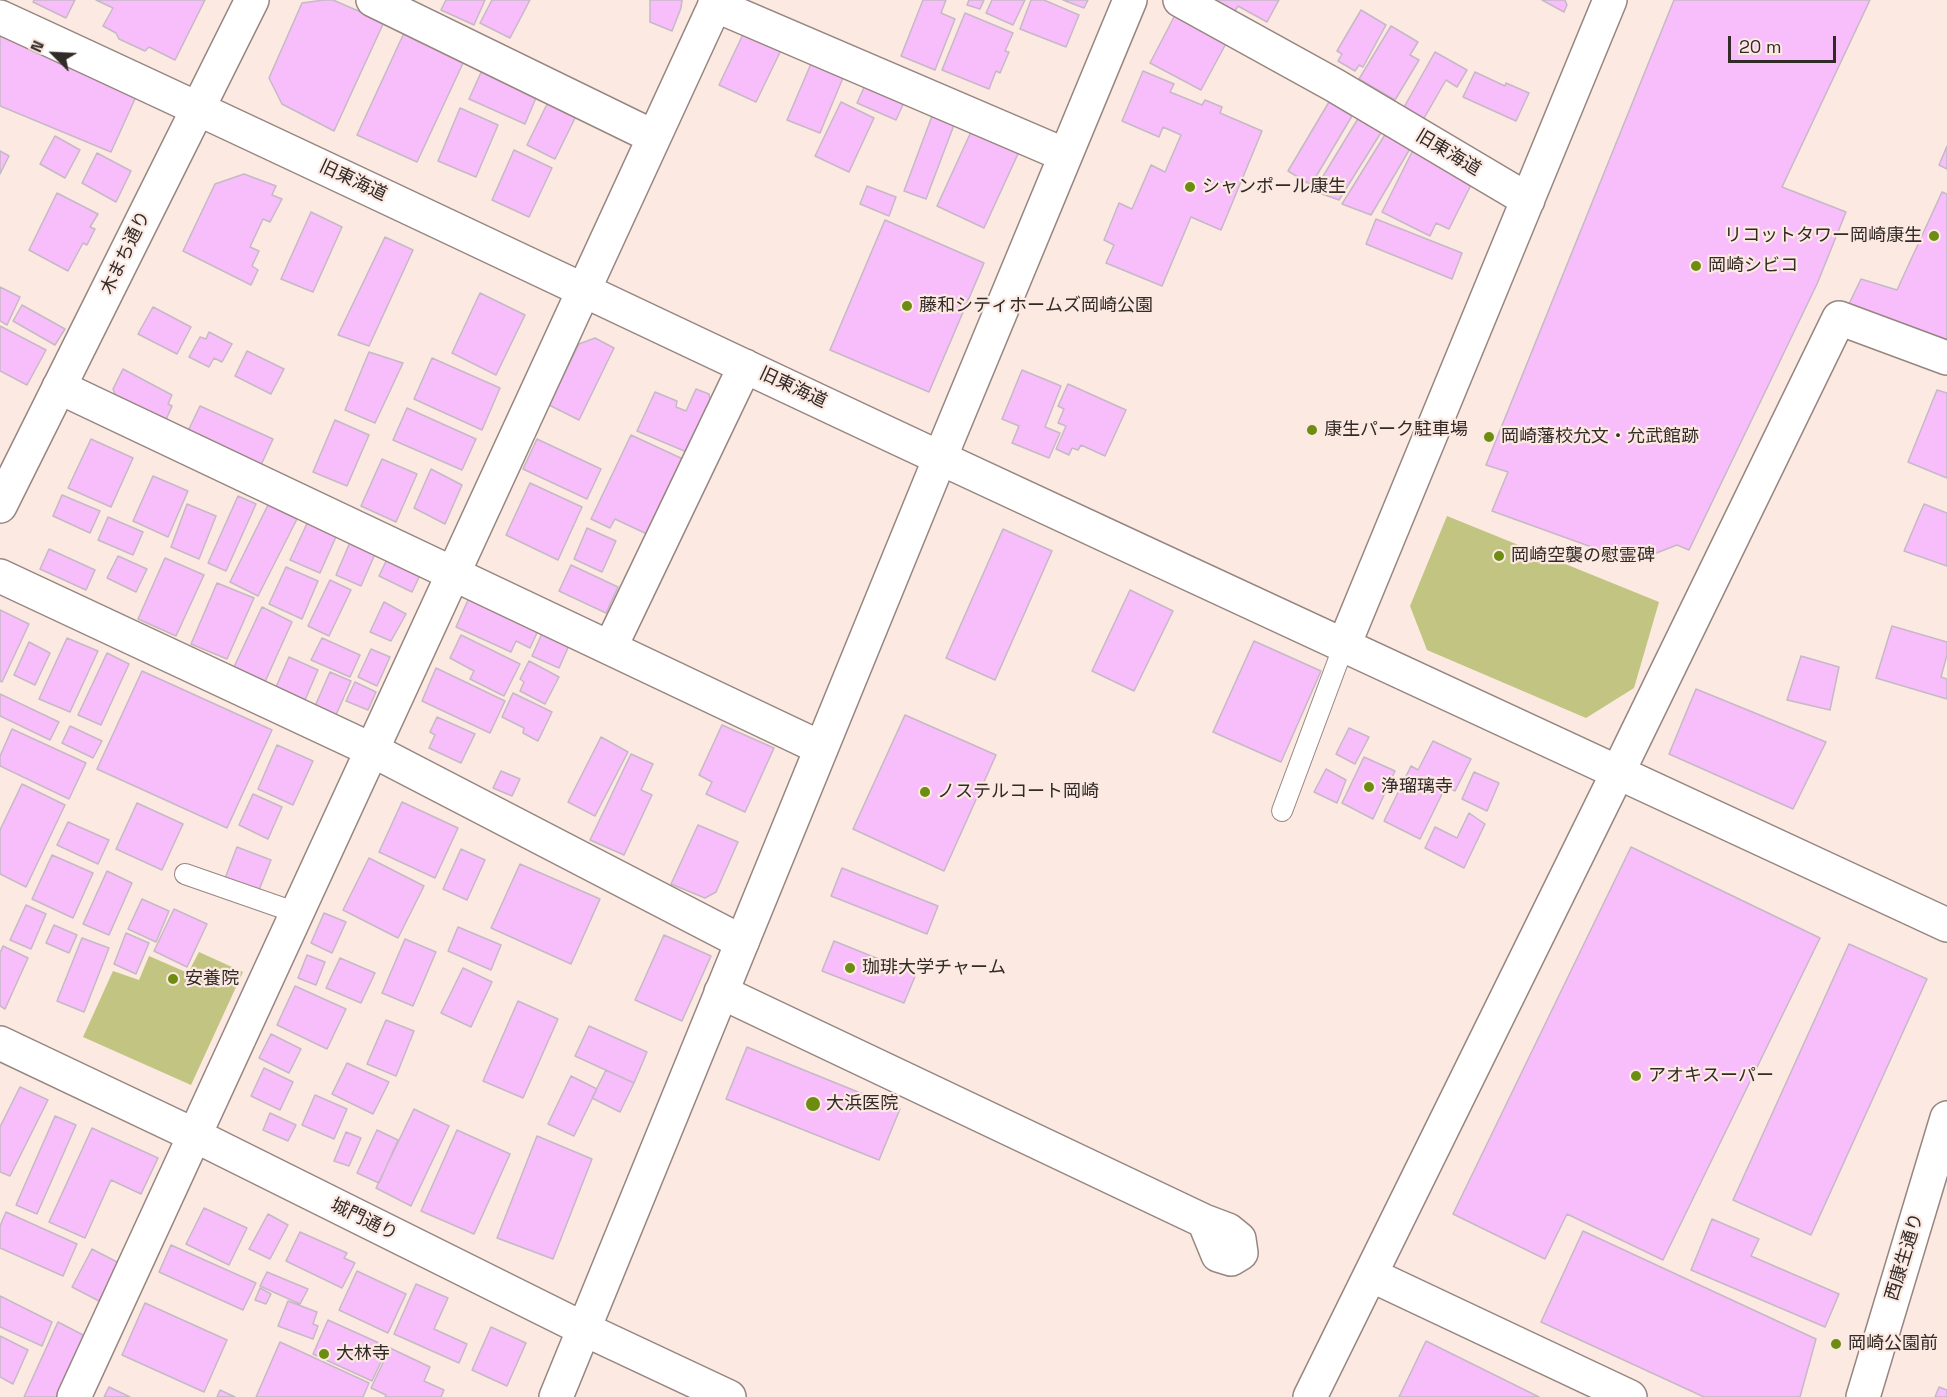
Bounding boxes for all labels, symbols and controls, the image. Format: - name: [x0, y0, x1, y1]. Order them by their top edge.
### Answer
- north arrow: [24, 24, 84, 84]
- scale bar: [1731, 24, 1839, 62]
- text: 20 m: [1739, 35, 1782, 58]
- text: N: [25, 37, 49, 56]
- street label: 旧東海道: [1412, 125, 1484, 181]
- street label: 旧東海道: [316, 156, 390, 206]
- place label: シャンポール康生: [1202, 176, 1346, 198]
- marker: シャンポール康生: [1183, 180, 1197, 194]
- street label: 木まち通り: [97, 208, 155, 298]
- place label: リコットタワー岡崎康生: [1724, 225, 1922, 247]
- marker: リコットタワー岡崎康生: [1927, 229, 1941, 243]
- place label: 岡崎シビコ: [1708, 255, 1798, 277]
- marker: 岡崎シビコ: [1689, 259, 1703, 273]
- place label: 藤和シティホームズ岡崎公園: [919, 295, 1153, 317]
- marker: 藤和シティホームズ岡崎公園: [900, 299, 914, 313]
- street label: 旧東海道: [756, 363, 830, 413]
- place label: 康生パーク駐車場: [1324, 419, 1468, 441]
- marker: 康生パーク駐車場: [1305, 423, 1319, 437]
- place label: 岡崎藩校允文・允武館跡: [1501, 426, 1699, 448]
- marker: 岡崎藩校允文・允武館跡: [1482, 430, 1496, 444]
- place label: 岡崎空襲の慰霊碑: [1511, 545, 1655, 567]
- marker: 岡崎空襲の慰霊碑: [1492, 549, 1506, 563]
- place label: 浄瑠璃寺: [1381, 776, 1453, 798]
- marker: 浄瑠璃寺: [1362, 780, 1376, 794]
- place label: ノステルコート岡崎: [937, 781, 1099, 803]
- marker: ノステルコート岡崎: [918, 785, 932, 799]
- place label: 珈琲大学チャーム: [862, 957, 1006, 979]
- marker: 珈琲大学チャーム: [843, 961, 857, 975]
- place label: 安養院: [185, 968, 239, 990]
- marker: 安養院: [166, 972, 180, 986]
- place label: アオキスーパー: [1648, 1065, 1774, 1087]
- marker: アオキスーパー: [1629, 1069, 1643, 1083]
- place label: 大浜医院: [826, 1093, 898, 1115]
- marker: 大浜医院: [804, 1095, 822, 1113]
- street label: 城門通り: [327, 1195, 401, 1245]
- street label: 西康生通り: [1882, 1211, 1928, 1303]
- place label: 岡崎公園前: [1848, 1333, 1938, 1355]
- marker: 岡崎公園前: [1829, 1337, 1843, 1351]
- place label: 大林寺: [336, 1343, 390, 1365]
- marker: 大林寺: [317, 1347, 331, 1361]

